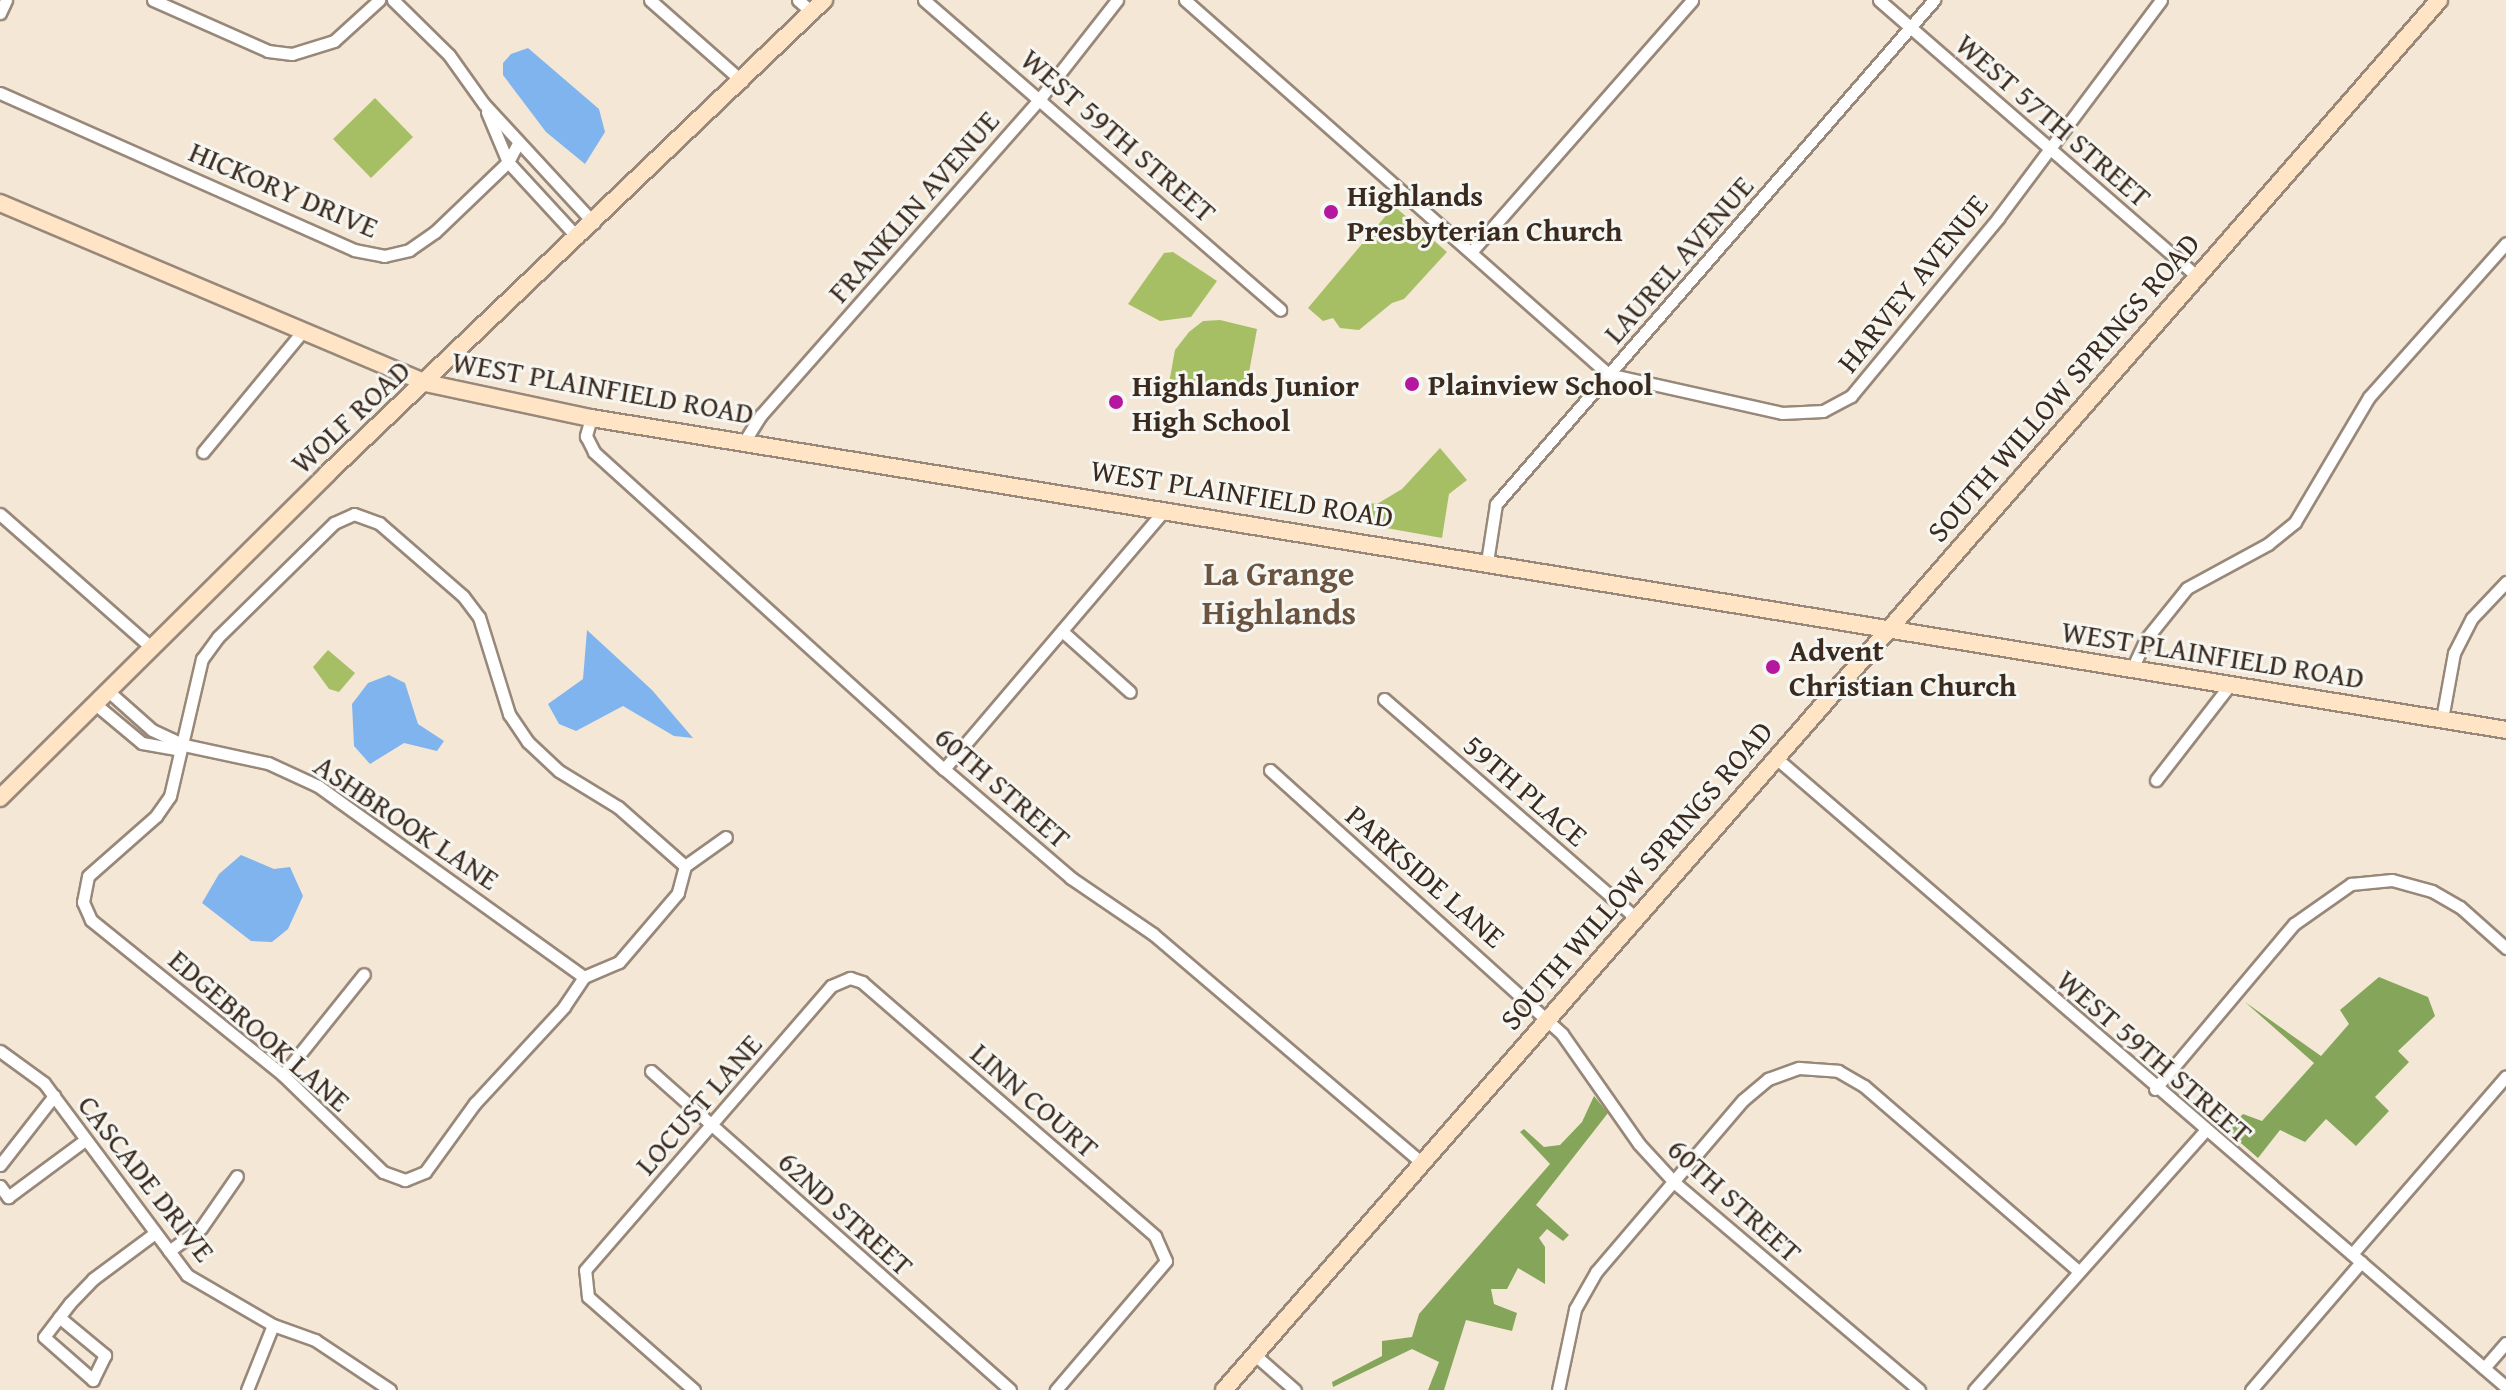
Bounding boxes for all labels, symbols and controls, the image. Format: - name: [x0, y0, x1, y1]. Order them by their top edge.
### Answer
- street label: WEST 57TH STREET: [1949, 25, 2159, 215]
- street label: WEST 59TH STREET: [1014, 40, 1224, 230]
- street label: FRANKLIN AVENUE: [820, 103, 1006, 309]
- street label: HICKORY DRIVE: [184, 133, 384, 245]
- street label: LAUREL AVENUE: [1595, 168, 1761, 350]
- place label: Highlands Presbyterian Church: [1347, 177, 1622, 248]
- street label: HARVEY AVENUE: [1829, 187, 1995, 379]
- marker: Highlands Presbyterian Church: [1322, 203, 1340, 221]
- street label: SOUTH WILLOW SPRINGS ROAD: [1919, 225, 2207, 549]
- street label: WEST PLAINFIELD ROAD: [449, 343, 757, 431]
- street label: WOLF ROAD: [283, 352, 417, 480]
- place label: Plainview School: [1428, 366, 1653, 402]
- place label: Highlands Junior High School: [1132, 367, 1359, 438]
- marker: Plainview School: [1403, 375, 1421, 393]
- marker: Highlands Junior High School: [1107, 393, 1125, 411]
- street label: WEST PLAINFIELD ROAD: [1088, 451, 1396, 535]
- district label: La Grange Highlands: [1202, 552, 1356, 632]
- street label: WEST PLAINFIELD ROAD: [2059, 612, 2367, 696]
- place label: Advent Christian Church: [1789, 632, 2016, 702]
- marker: Advent Christian Church: [1764, 658, 1782, 676]
- street label: SOUTH WILLOW SPRINGS ROAD: [1492, 713, 1780, 1037]
- street label: 60TH STREET: [928, 718, 1078, 856]
- street label: 59TH PLACE: [1457, 726, 1595, 854]
- street label: ASHBROOK LANE: [308, 747, 506, 897]
- street label: PARKSIDE LANE: [1339, 797, 1513, 955]
- street label: EDGEBROOK LANE: [162, 941, 358, 1119]
- street label: WEST 59TH STREET: [2050, 961, 2260, 1151]
- street label: LOCUST LANE: [627, 1026, 769, 1182]
- street label: LINN COURT: [964, 1035, 1106, 1165]
- street label: CASCADE DRIVE: [71, 1088, 223, 1268]
- street label: 60TH STREET: [1660, 1130, 1810, 1270]
- street label: 62ND STREET: [771, 1143, 921, 1283]

